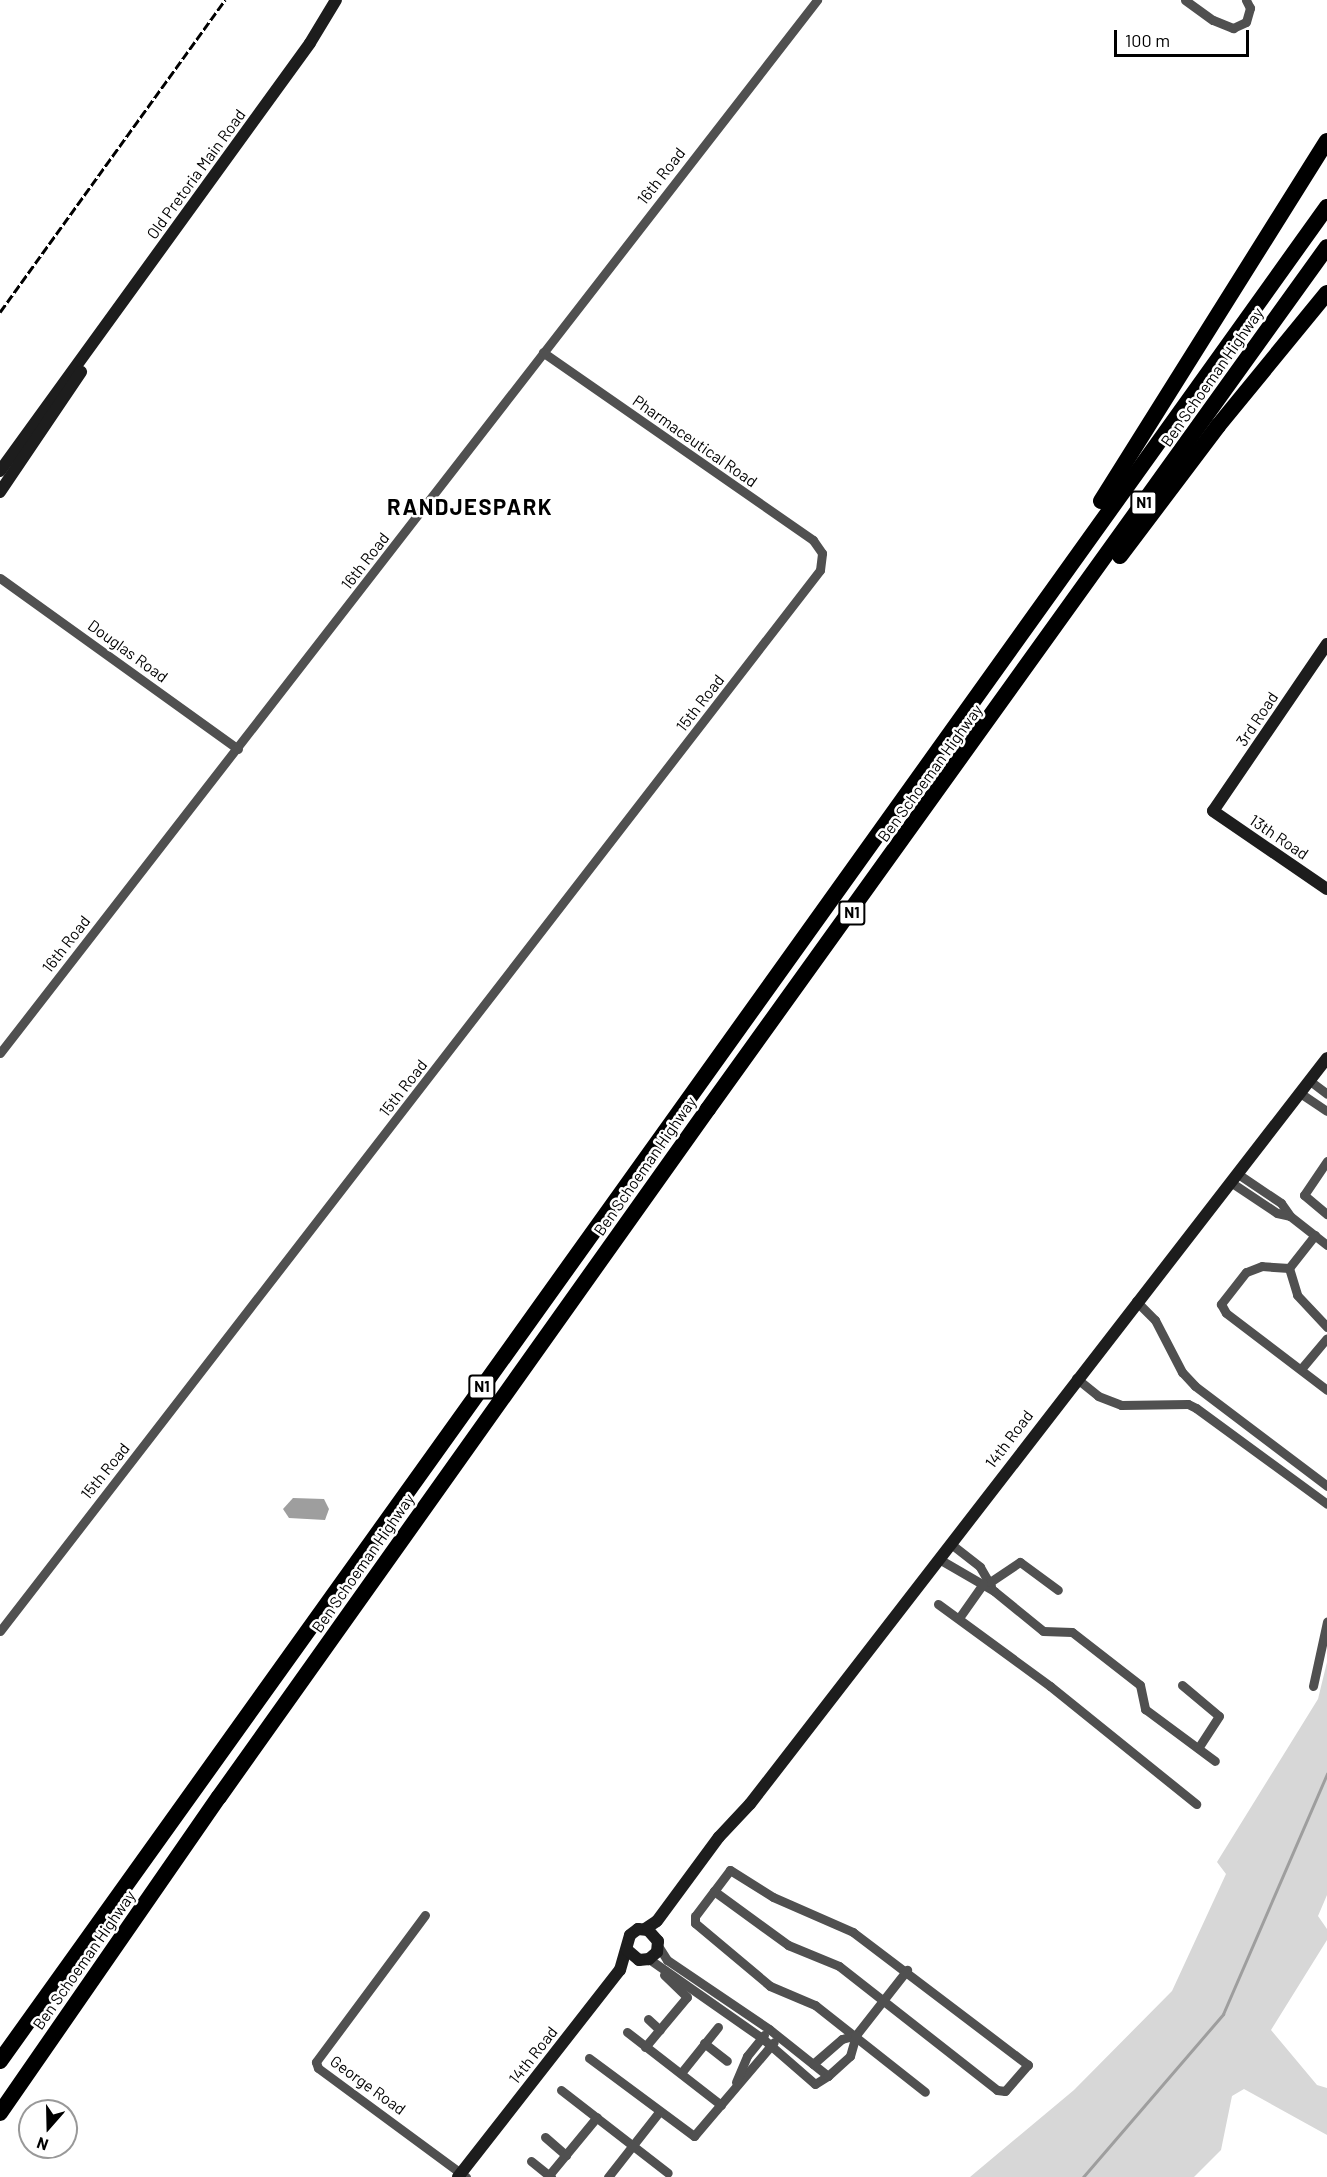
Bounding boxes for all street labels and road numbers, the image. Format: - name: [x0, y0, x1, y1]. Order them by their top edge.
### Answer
- street label: Old Pretoria Main Road: [142, 105, 250, 243]
- street label: 16th Road: [633, 144, 689, 208]
- street label: Ben Schoeman Highway: [1157, 304, 1267, 450]
- street label: Pharmaceutical Road: [629, 391, 761, 491]
- road number: N1: [1129, 491, 1159, 515]
- street label: 16th Road: [337, 529, 393, 593]
- street label: Douglas Road: [84, 616, 172, 686]
- street label: 15th Road: [672, 671, 728, 735]
- street label: 3rd Road: [1232, 688, 1282, 750]
- street label: Ben Schoeman Highway: [874, 700, 986, 846]
- street label: 13th Road: [1246, 810, 1312, 864]
- road number: N1: [837, 901, 867, 925]
- street label: 16th Road: [38, 912, 94, 976]
- street label: 15th Road: [375, 1056, 431, 1120]
- street label: Ben Schoeman Highway: [590, 1093, 700, 1239]
- road number: N1: [467, 1375, 497, 1399]
- street label: 14th Road: [981, 1406, 1037, 1472]
- street label: 15th Road: [77, 1439, 133, 1503]
- street label: Ben Schoeman Highway: [308, 1490, 418, 1636]
- street label: Ben Schoeman Highway: [29, 1887, 139, 2033]
- street label: 14th Road: [505, 2023, 561, 2087]
- street label: George Road: [327, 2051, 409, 2119]

